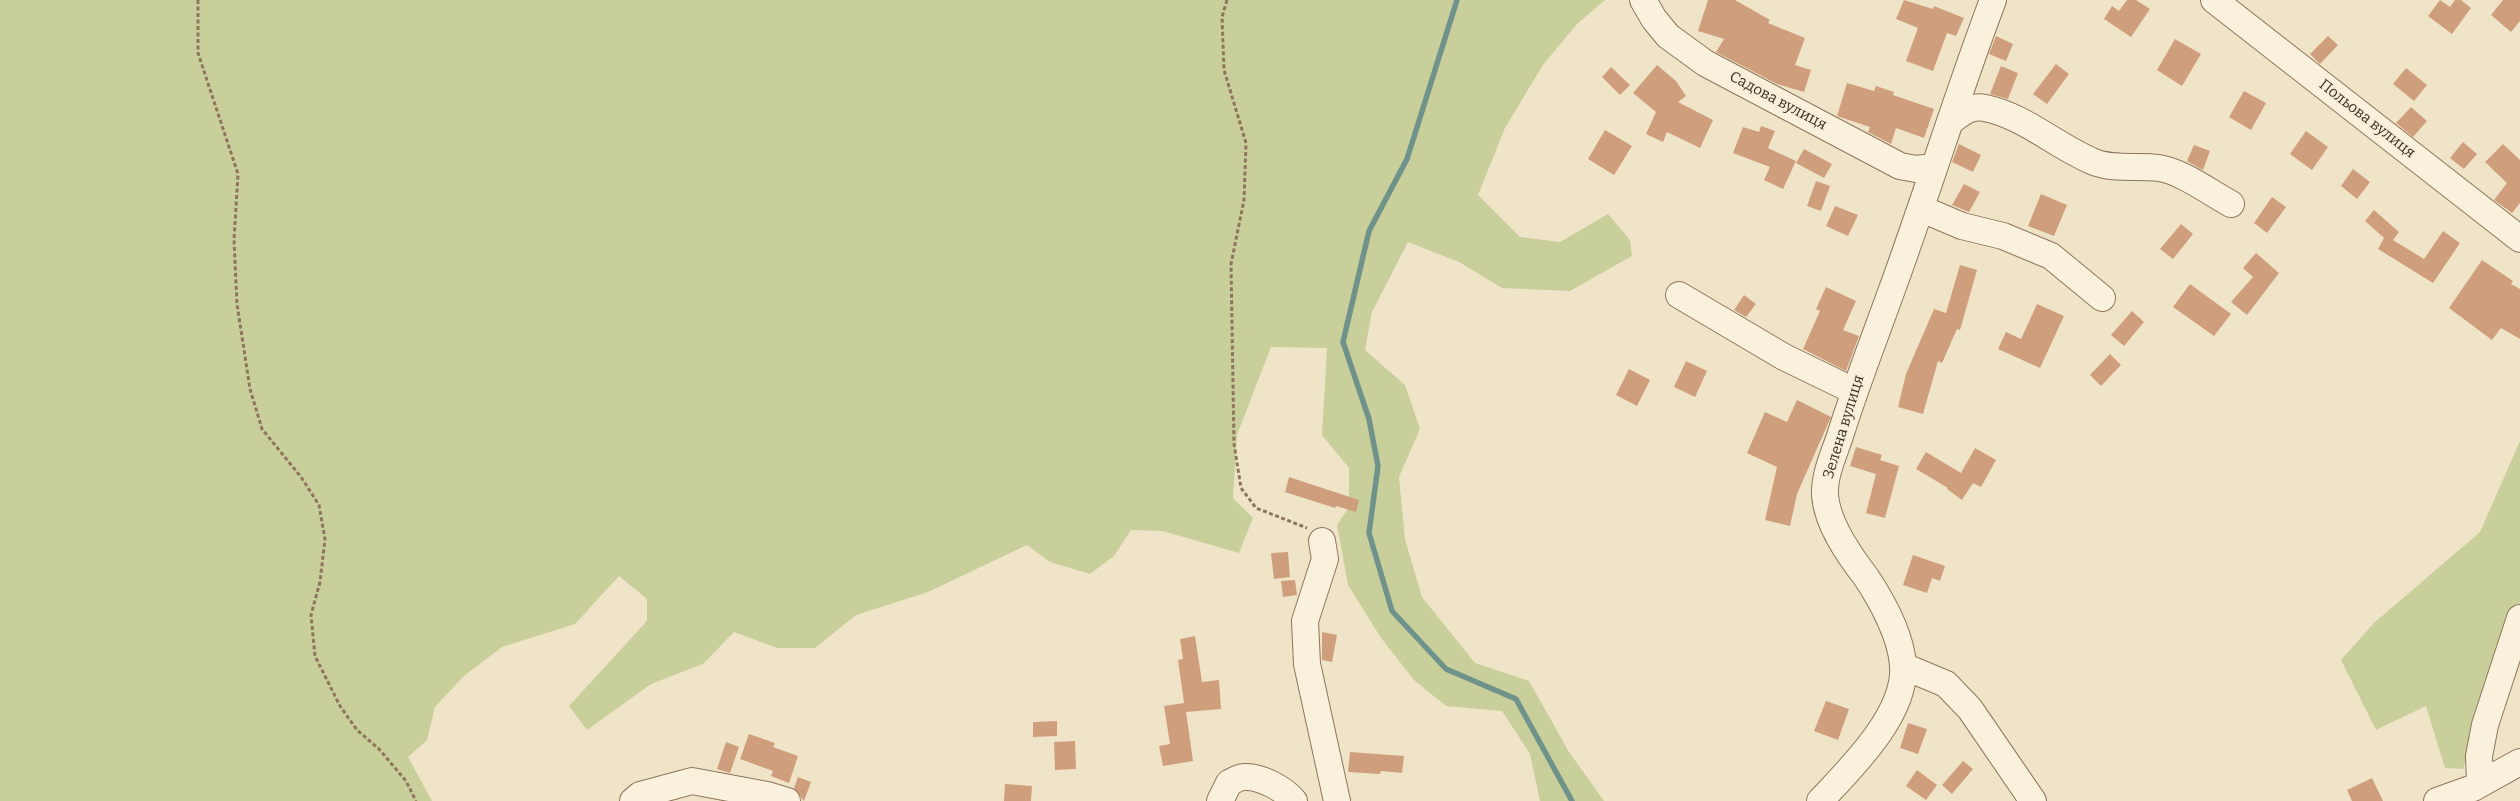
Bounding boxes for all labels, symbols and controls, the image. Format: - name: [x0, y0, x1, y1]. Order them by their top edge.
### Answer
- street label: Садова вулиця: [1726, 68, 1830, 134]
- street label: Польова вулиця: [2315, 76, 2419, 162]
- street label: Зелена вулиця: [1820, 373, 1868, 481]

